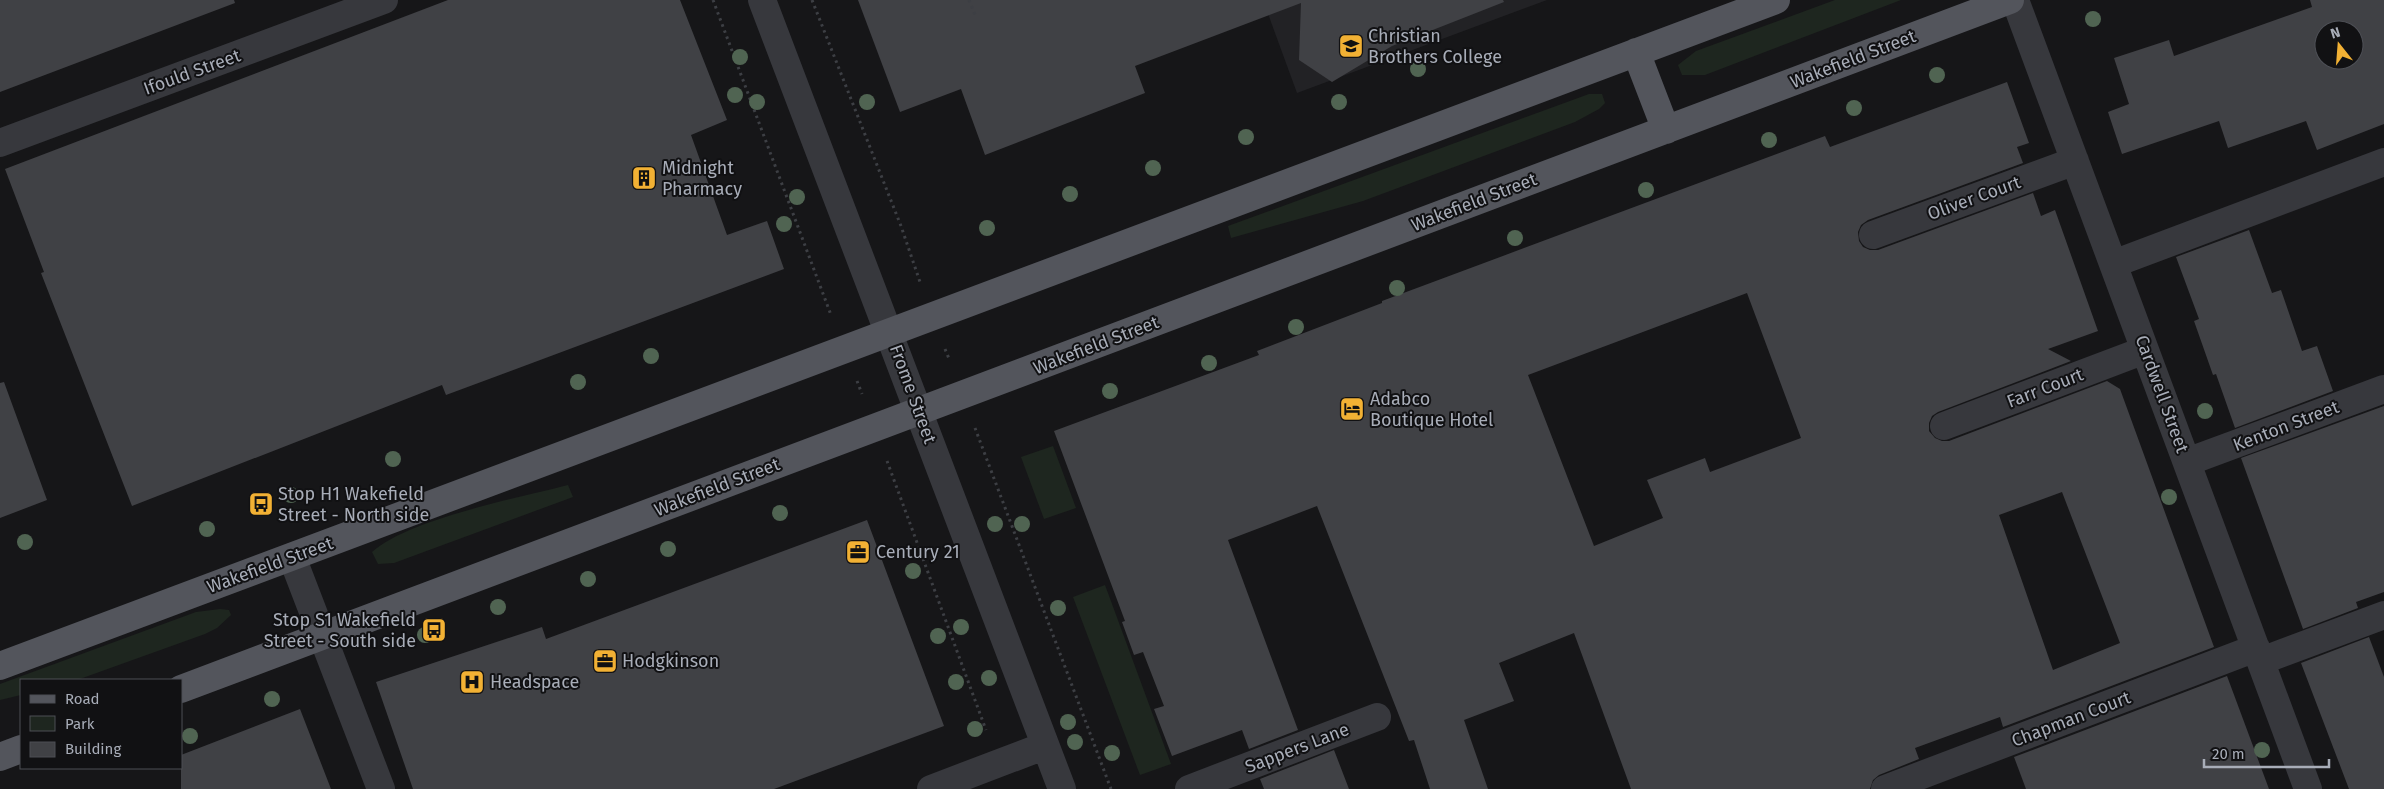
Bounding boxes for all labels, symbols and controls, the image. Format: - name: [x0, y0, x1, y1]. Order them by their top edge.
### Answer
- north arrow: [2314, 20, 2364, 70]
- text: N: [2328, 24, 2342, 43]
- place label: Christian Brothers College: [1368, 25, 1502, 68]
- street label: Wakefield Street: [1787, 25, 1919, 93]
- school or university icon: Christian Brothers College: [1338, 33, 1364, 59]
- street label: Ifould Street: [140, 44, 244, 100]
- place label: Midnight Pharmacy: [662, 157, 742, 200]
- building icon: Midnight Pharmacy: [631, 165, 657, 191]
- street label: Wakefield Street: [1408, 168, 1540, 236]
- street label: Oliver Court: [1925, 171, 2024, 225]
- street label: Wakefield Street: [1030, 311, 1162, 379]
- street label: Cardwell Street: [2131, 332, 2194, 456]
- street label: Frome Street: [885, 341, 941, 447]
- street label: Farr Court: [2004, 363, 2087, 413]
- place label: Adabco Boutique Hotel: [1370, 388, 1493, 431]
- hotel icon: Adabco Boutique Hotel: [1339, 396, 1365, 422]
- street label: Kenton Street: [2230, 396, 2342, 456]
- street label: Wakefield Street: [651, 453, 783, 521]
- place label: Stop H1 Wakefield Street - North side: [278, 483, 429, 526]
- bus stop icon: Stop H1 Wakefield Street - North side: [248, 491, 274, 517]
- street label: Wakefield Street: [204, 532, 337, 598]
- office icon: Century 21: [845, 539, 871, 565]
- place label: Century 21: [876, 541, 960, 563]
- place label: Stop S1 Wakefield Street - South side: [264, 609, 416, 652]
- bus stop icon: Stop S1 Wakefield Street - South side: [421, 617, 447, 643]
- office icon: Hodgkinson: [592, 648, 618, 674]
- place label: Hodgkinson: [622, 650, 719, 672]
- hospital icon: Headspace: [459, 669, 485, 695]
- place label: Headspace: [490, 671, 579, 693]
- legend: [20, 679, 182, 769]
- street label: Chapman Court: [2008, 686, 2134, 752]
- text: Road: [65, 690, 100, 708]
- text: Park: [65, 715, 95, 733]
- street label: Sappers Lane: [1242, 718, 1352, 778]
- scale bar: [2204, 736, 2329, 768]
- text: Building: [65, 740, 121, 758]
- text: 20 m: [2212, 745, 2245, 763]

